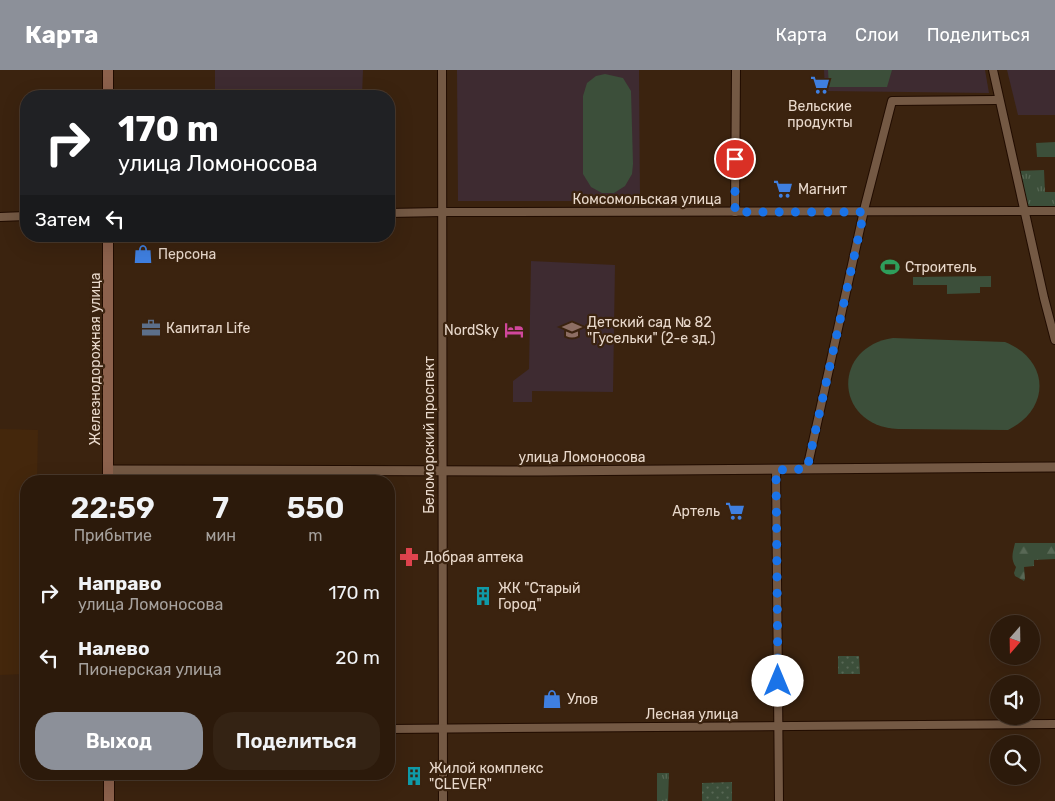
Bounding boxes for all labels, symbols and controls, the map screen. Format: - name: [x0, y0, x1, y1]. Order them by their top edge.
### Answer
- text: Карта: [25, 21, 98, 49]
- text: Карта: [776, 24, 827, 46]
- text: Слои: [855, 24, 899, 46]
- text: Поделиться: [927, 24, 1030, 46]
- supermarket icon: Вельские продукты: [809, 74, 831, 96]
- place label: Вельские продукты: [787, 98, 853, 131]
- text: 170 m: [118, 108, 219, 150]
- icon: right: [35, 110, 100, 175]
- pin: [714, 138, 756, 180]
- icon: arrive: [721, 145, 749, 173]
- text: улица Ломоносова: [118, 150, 318, 177]
- supermarket icon: Магнит: [772, 178, 794, 200]
- place label: Магнит: [798, 181, 847, 198]
- street label: Комсомольская улица: [573, 191, 721, 208]
- icon: left: [101, 205, 129, 233]
- text: Затем: [35, 208, 91, 231]
- shop icon: Персона: [132, 243, 154, 265]
- place label: Персона: [158, 246, 216, 263]
- sports icon: Строитель: [879, 256, 901, 278]
- place label: Строитель: [905, 259, 976, 276]
- street label: Железнодорожная улица: [87, 273, 104, 445]
- place label: Детский сад № 82 "Гусельки" (2-е зд.): [587, 314, 715, 347]
- office icon: Капитал Life: [140, 317, 162, 339]
- hotel icon: NordSky: [503, 319, 525, 341]
- school or university icon: Детский сад № 82 "Гусельки" (2-е зд.): [561, 319, 583, 341]
- place label: Капитал Life: [166, 320, 250, 337]
- place label: NordSky: [444, 322, 499, 339]
- street label: Беломорский проспект: [421, 356, 438, 514]
- street label: улица Ломоносова: [518, 449, 646, 466]
- text: 22:59: [71, 490, 155, 526]
- text: 7: [212, 490, 229, 526]
- text: 550: [286, 490, 344, 526]
- supermarket icon: Артель: [724, 500, 746, 522]
- place label: Артель: [672, 503, 720, 520]
- text: Прибытие: [74, 526, 152, 545]
- text: мин: [206, 526, 236, 545]
- text: m: [308, 526, 323, 545]
- pharmacy icon: Добрая аптека: [398, 546, 420, 568]
- place label: Добрая аптека: [424, 549, 523, 566]
- text: Направо: [78, 572, 162, 595]
- icon: right: [35, 579, 63, 607]
- place label: ЖК "Старый Город": [498, 580, 581, 613]
- text: 170 m: [329, 581, 380, 604]
- building icon: ЖК "Старый Город": [472, 585, 494, 607]
- text: улица Ломоносова: [78, 595, 223, 614]
- north arrow: [990, 615, 1040, 665]
- map controls: [990, 615, 1040, 785]
- text: Налево: [78, 637, 150, 660]
- icon: left: [35, 644, 63, 672]
- text: 20 m: [335, 646, 380, 669]
- position arrow: [751, 654, 803, 706]
- text: Пионерская улица: [78, 660, 222, 679]
- button: sound: [990, 675, 1040, 725]
- shop icon: Улов: [541, 688, 563, 710]
- place label: Улов: [567, 691, 598, 708]
- street label: Лесная улица: [645, 706, 739, 723]
- button: Выход: [35, 712, 203, 770]
- button: Поделиться: [213, 712, 380, 770]
- button: search: [990, 735, 1040, 785]
- place label: Жилой комплекс "СLEVER": [429, 760, 544, 793]
- building icon: Жилой комплекс "СLEVER": [403, 765, 425, 787]

